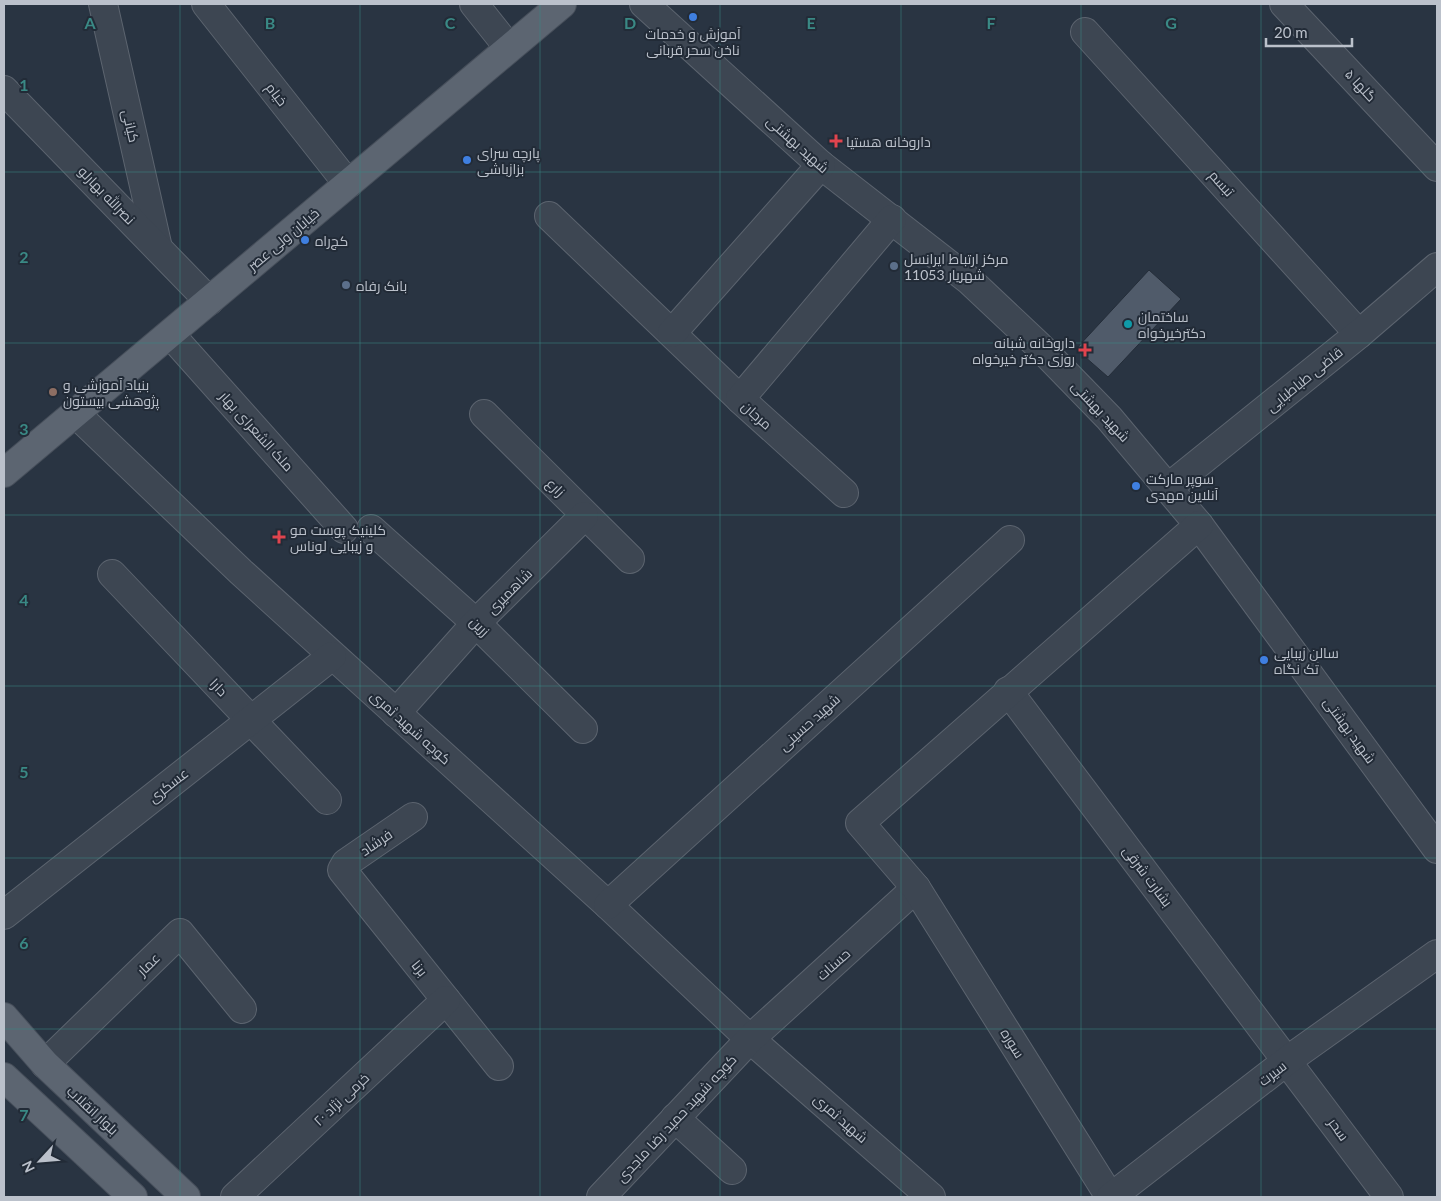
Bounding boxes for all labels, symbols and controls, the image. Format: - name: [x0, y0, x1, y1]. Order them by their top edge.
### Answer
- marker: آموزش و‌ خدمات ناخن سحر قربانی: [687, 11, 699, 23]
- text: A: [83, 13, 96, 32]
- text: B: [265, 13, 275, 32]
- text: C: [445, 13, 456, 32]
- text: D: [624, 13, 636, 32]
- text: E: [806, 13, 816, 32]
- text: F: [986, 13, 996, 32]
- text: G: [1165, 13, 1177, 32]
- scale bar: [1266, 15, 1352, 47]
- text: 20 m: [1274, 23, 1308, 41]
- place label: آموزش و‌ خدمات ناخن سحر قربانی: [645, 25, 741, 58]
- street label: گلها ۵: [1342, 65, 1380, 105]
- text: 1: [19, 75, 29, 94]
- street label: خیام: [261, 79, 291, 110]
- street label: کیانی: [119, 108, 143, 144]
- street label: شهید بهشتی: [764, 112, 832, 176]
- place label: داروخانه هستیا: [846, 133, 931, 150]
- marker: داروخانه هستیا: [830, 135, 842, 147]
- place label: پارچه سرای بزازباشی: [477, 144, 540, 177]
- marker: پارچه سرای بزازباشی: [461, 154, 473, 166]
- street label: نصرالله بهارلو: [75, 162, 139, 228]
- street label: تبسم: [1204, 166, 1238, 201]
- street label: خیابان ولی عصر: [243, 204, 322, 274]
- place label: کج‌راه: [315, 232, 348, 250]
- marker: کج‌راه: [299, 234, 311, 246]
- text: 2: [19, 247, 29, 266]
- place label: مرکز ارتباط ایرانسل 11053 شهریار: [904, 250, 1008, 283]
- marker: مرکز ارتباط ایرانسل 11053 شهریار: [888, 260, 900, 272]
- place label: بانک رفاه: [356, 277, 407, 294]
- marker: بانک رفاه: [340, 279, 352, 291]
- place label: ساختمان دکترخیرخواه: [1138, 308, 1206, 341]
- marker: ساختمان دکترخیرخواه: [1122, 318, 1134, 330]
- place label: داروخانه شبانه روزی دکتر خیرخواه: [973, 334, 1075, 367]
- street label: قاضی طباطبایی: [1262, 343, 1346, 415]
- marker: داروخانه شبانه روزی دکتر خیرخواه: [1079, 344, 1091, 356]
- place label: بنیاد آموزشی و پژوهشی بیستون: [63, 376, 159, 411]
- street label: شهید بهشتی: [1068, 377, 1134, 445]
- marker: بنیاد آموزشی و پژوهشی بیستون: [47, 386, 59, 398]
- street label: ملک الشعرای بهار: [216, 387, 297, 475]
- street label: مرجان: [739, 397, 775, 433]
- text: 3: [19, 419, 29, 438]
- place label: سوپر مارکت آنلاین مهدی: [1146, 470, 1219, 503]
- street label: زارع: [543, 474, 569, 500]
- marker: سوپر مارکت آنلاین مهدی: [1130, 480, 1142, 492]
- place label: کلینیک پوست مو و زیبایی لوناس: [290, 521, 386, 554]
- marker: کلینیک پوست مو و زیبایی لوناس: [272, 530, 286, 544]
- street label: شاهمیری: [483, 565, 535, 617]
- text: 4: [19, 590, 29, 609]
- street label: زرین: [467, 613, 493, 639]
- place label: سالن زیبایی تک نگاه: [1274, 644, 1339, 677]
- marker: سالن زیبایی تک نگاه: [1258, 654, 1270, 666]
- street label: دارا: [207, 675, 231, 699]
- street label: کوچه شهید ثمری: [366, 686, 455, 769]
- street label: شهید حسینی: [775, 690, 843, 754]
- street label: شهید بهشتی: [1320, 694, 1380, 766]
- text: 5: [19, 762, 29, 781]
- street label: عسکری: [145, 764, 191, 806]
- street label: فرشاد: [357, 825, 395, 859]
- street label: بشارت شرقی: [1120, 842, 1176, 910]
- text: 6: [19, 933, 29, 952]
- street label: حسنات: [813, 945, 853, 983]
- street label: عمار: [132, 949, 163, 980]
- street label: برنا: [408, 957, 432, 979]
- street label: سوره: [997, 1025, 1029, 1061]
- street label: کوچه شهید حمید رضا ماجدی: [612, 1051, 741, 1187]
- street label: سیرت: [1255, 1057, 1289, 1089]
- street label: خرمی نژاد ۲۰: [310, 1069, 372, 1129]
- street label: بلوار انقلاب: [64, 1082, 122, 1138]
- street label: شهید ثمری: [811, 1090, 871, 1146]
- text: 7: [19, 1105, 29, 1124]
- street label: سحر: [1324, 1113, 1353, 1144]
- north arrow: [15, 1136, 65, 1186]
- text: N: [18, 1158, 38, 1175]

